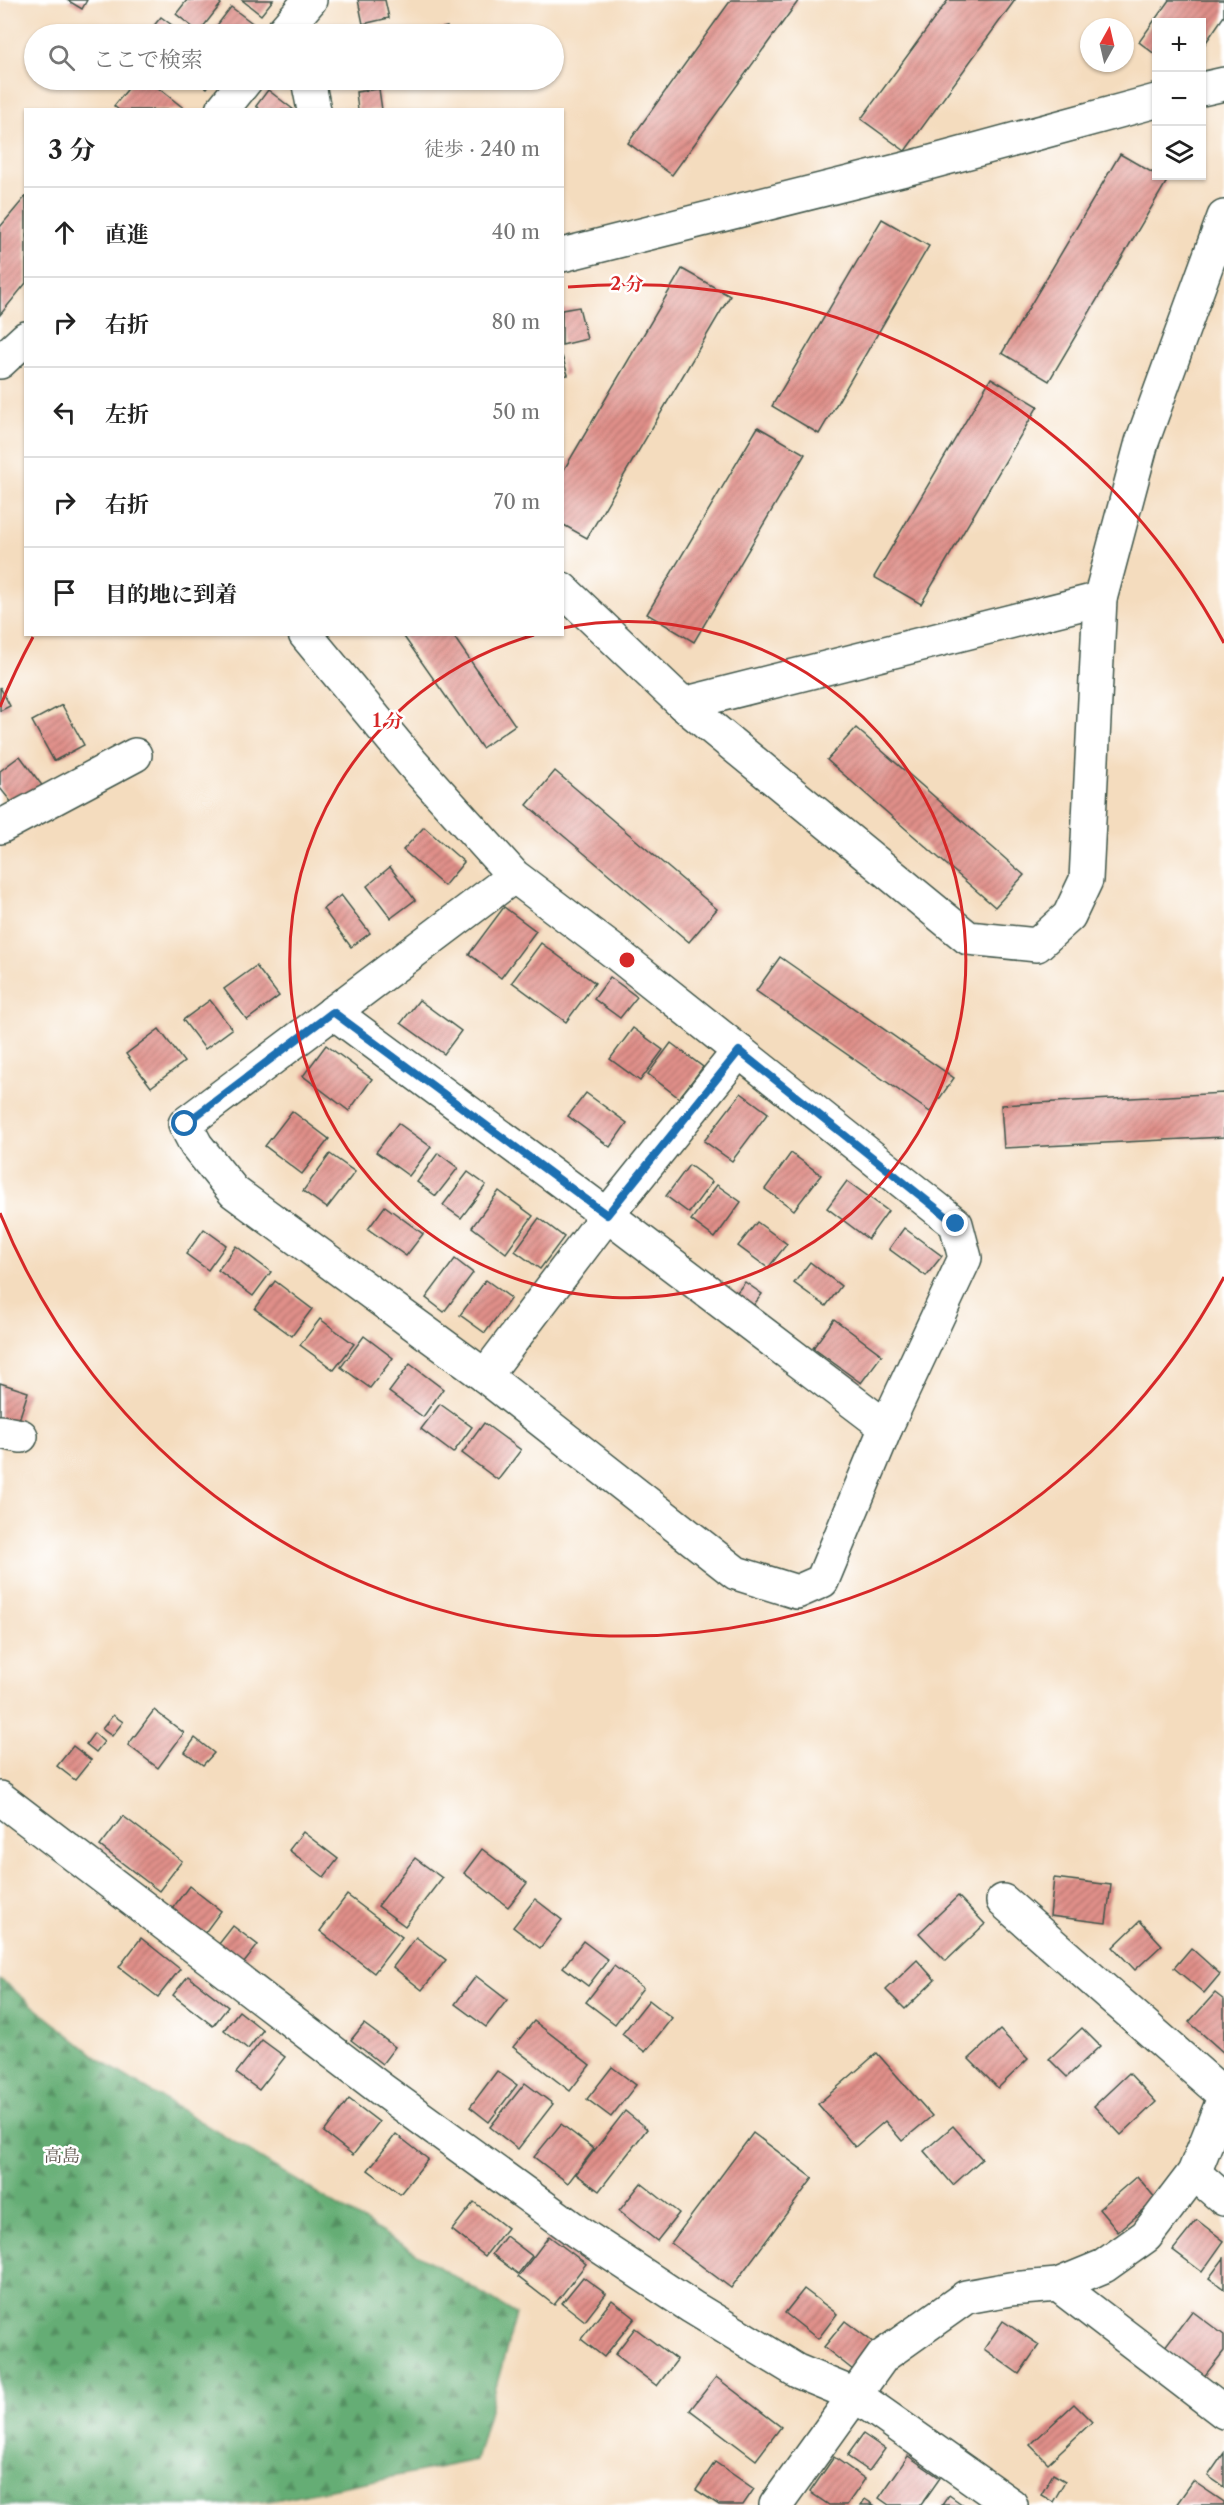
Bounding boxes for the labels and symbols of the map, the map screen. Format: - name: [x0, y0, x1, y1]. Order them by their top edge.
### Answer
- north arrow: [1080, 18, 1134, 72]
- text: 2 分: [610, 273, 644, 295]
- text: 1 分: [373, 710, 403, 732]
- centre of rings: [617, 950, 637, 970]
- route start: [171, 1110, 197, 1136]
- route end: [942, 1210, 968, 1236]
- district label: 高島: [44, 2145, 80, 2167]

